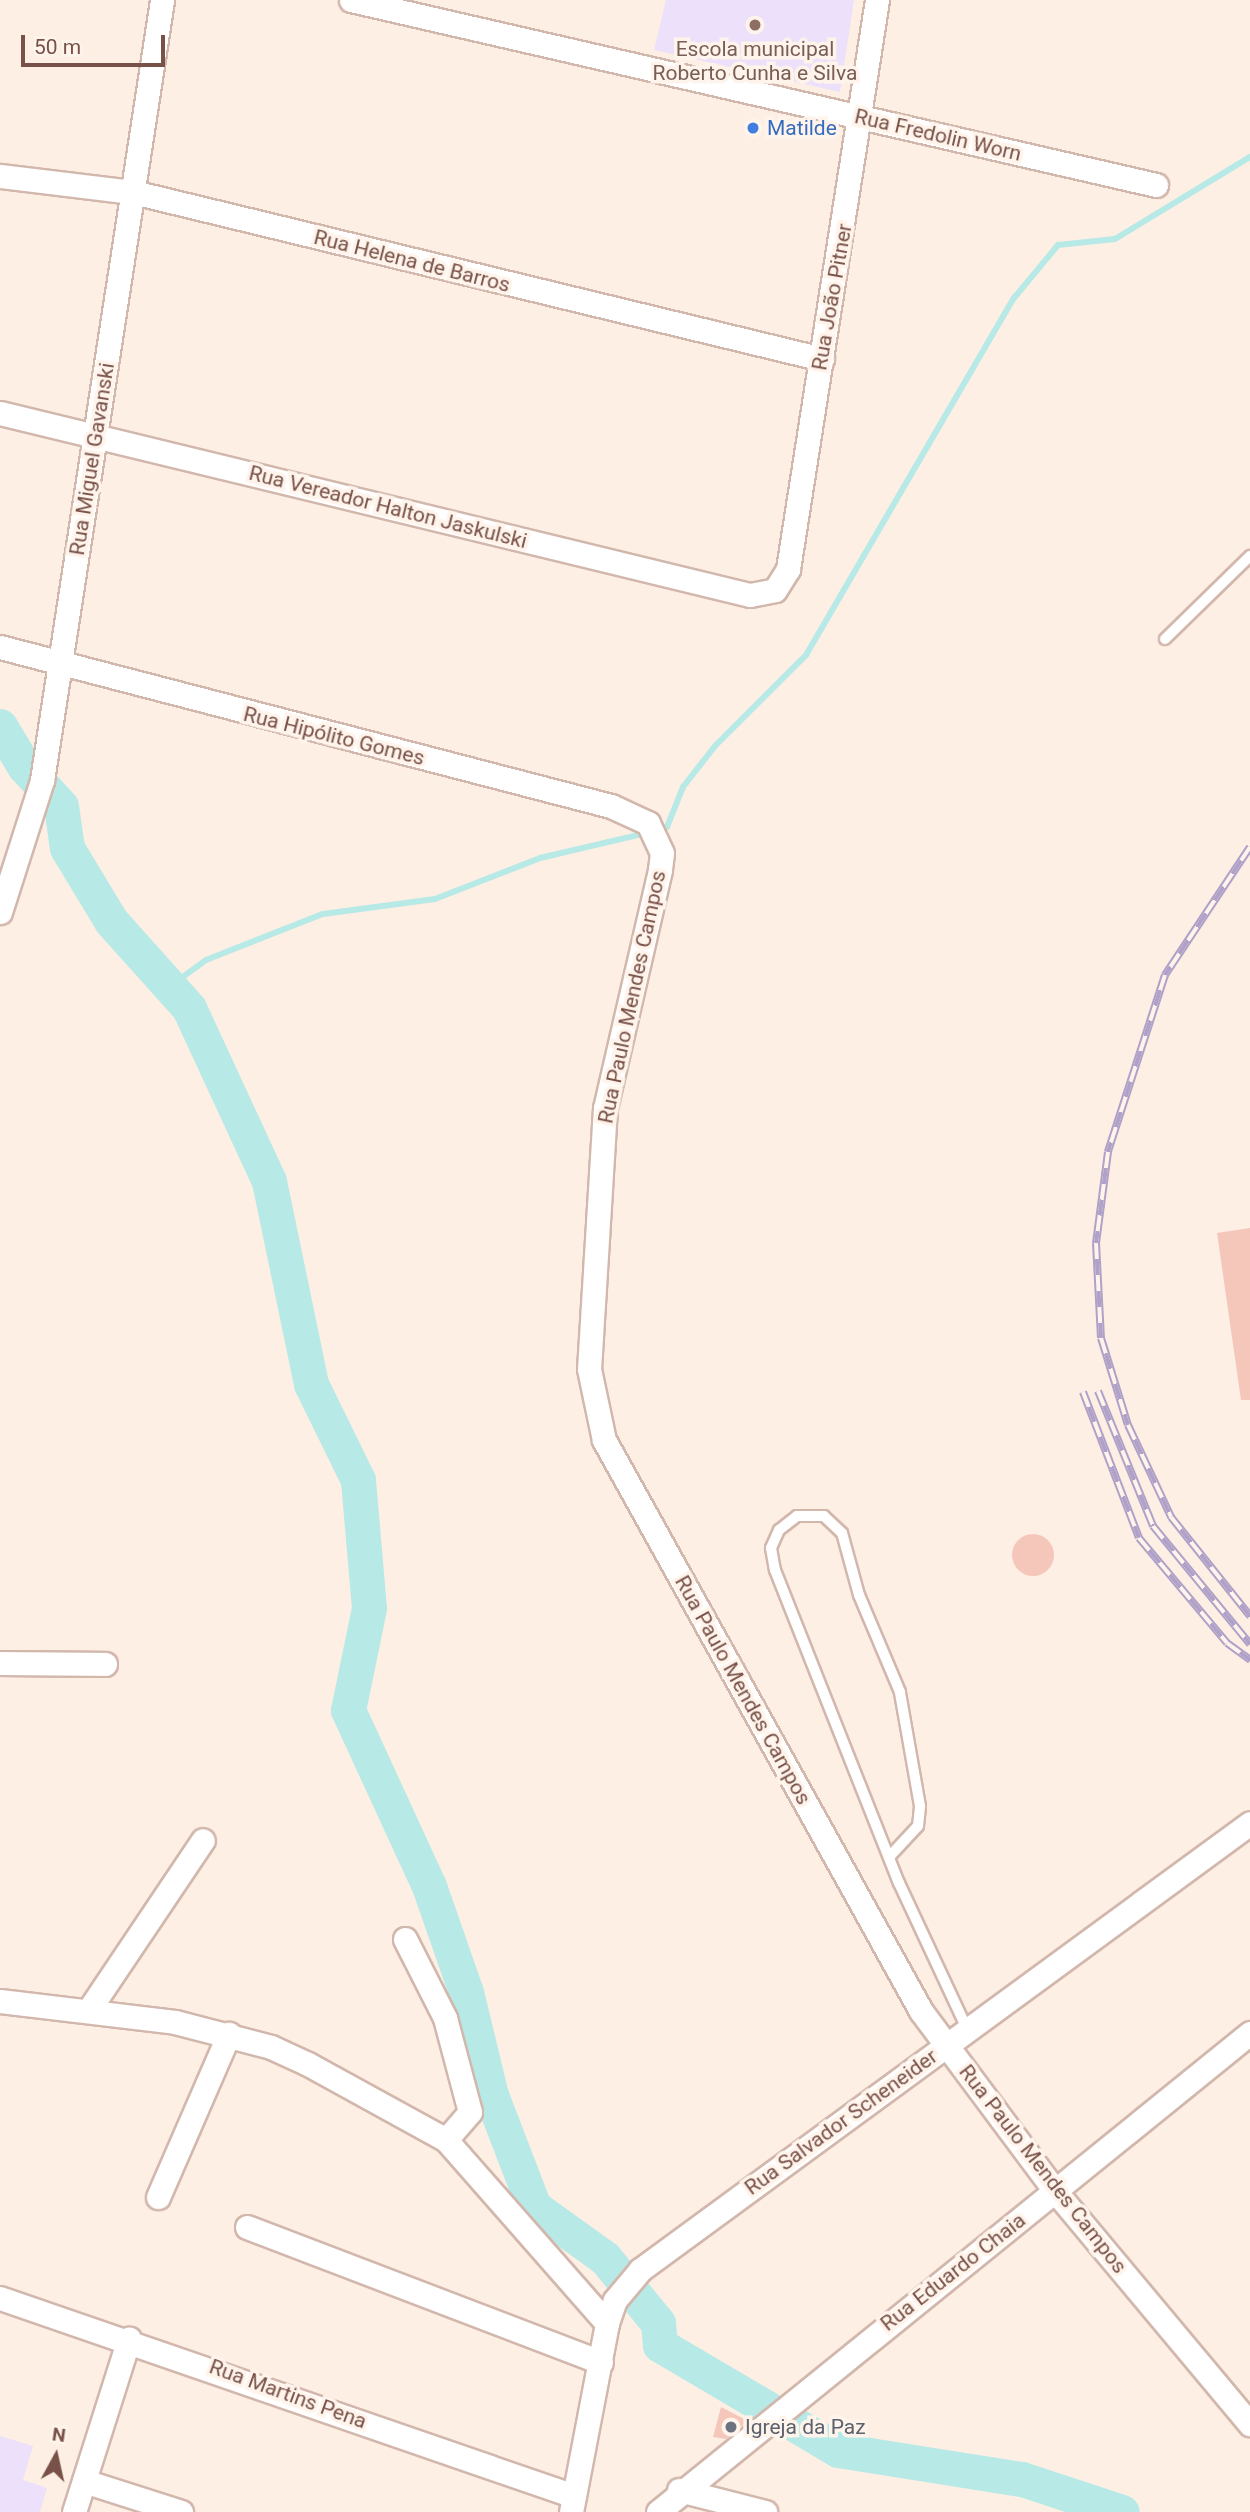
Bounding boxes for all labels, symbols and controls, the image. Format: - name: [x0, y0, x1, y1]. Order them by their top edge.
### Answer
- marker: Escola municipal Roberto Cunha e Silva: [747, 17, 763, 33]
- scale bar: [24, 21, 168, 65]
- text: 50 m: [34, 35, 81, 59]
- place label: Escola municipal Roberto Cunha e Silva: [653, 36, 857, 86]
- street label: Rua Fredolin Worn: [852, 104, 1024, 166]
- place label: Matilde: [767, 115, 837, 141]
- marker: Matilde: [745, 120, 761, 136]
- street label: Rua João Pitner: [807, 222, 857, 372]
- street label: Rua Helena de Barros: [311, 224, 513, 298]
- street label: Rua Miguel Gavanski: [64, 361, 120, 557]
- street label: Rua Vereador Halton Jaskulski: [246, 460, 530, 554]
- street label: Rua Hipólito Gomes: [241, 701, 427, 771]
- street label: Rua Paulo Mendes Campos: [593, 868, 671, 1126]
- street label: Rua Paulo Mendes Campos: [669, 1571, 817, 1809]
- street label: Rua Salvador Scheneider: [740, 2044, 942, 2200]
- street label: Rua Paulo Mendes Campos: [954, 2060, 1132, 2278]
- street label: Rua Eduardo Chaia: [876, 2208, 1030, 2336]
- street label: Rua Martins Pena: [206, 2354, 370, 2434]
- place label: Igreja da Paz: [745, 2414, 866, 2440]
- marker: Igreja da Paz: [723, 2419, 739, 2435]
- north arrow: [21, 2421, 91, 2491]
- text: N: [51, 2422, 67, 2447]

